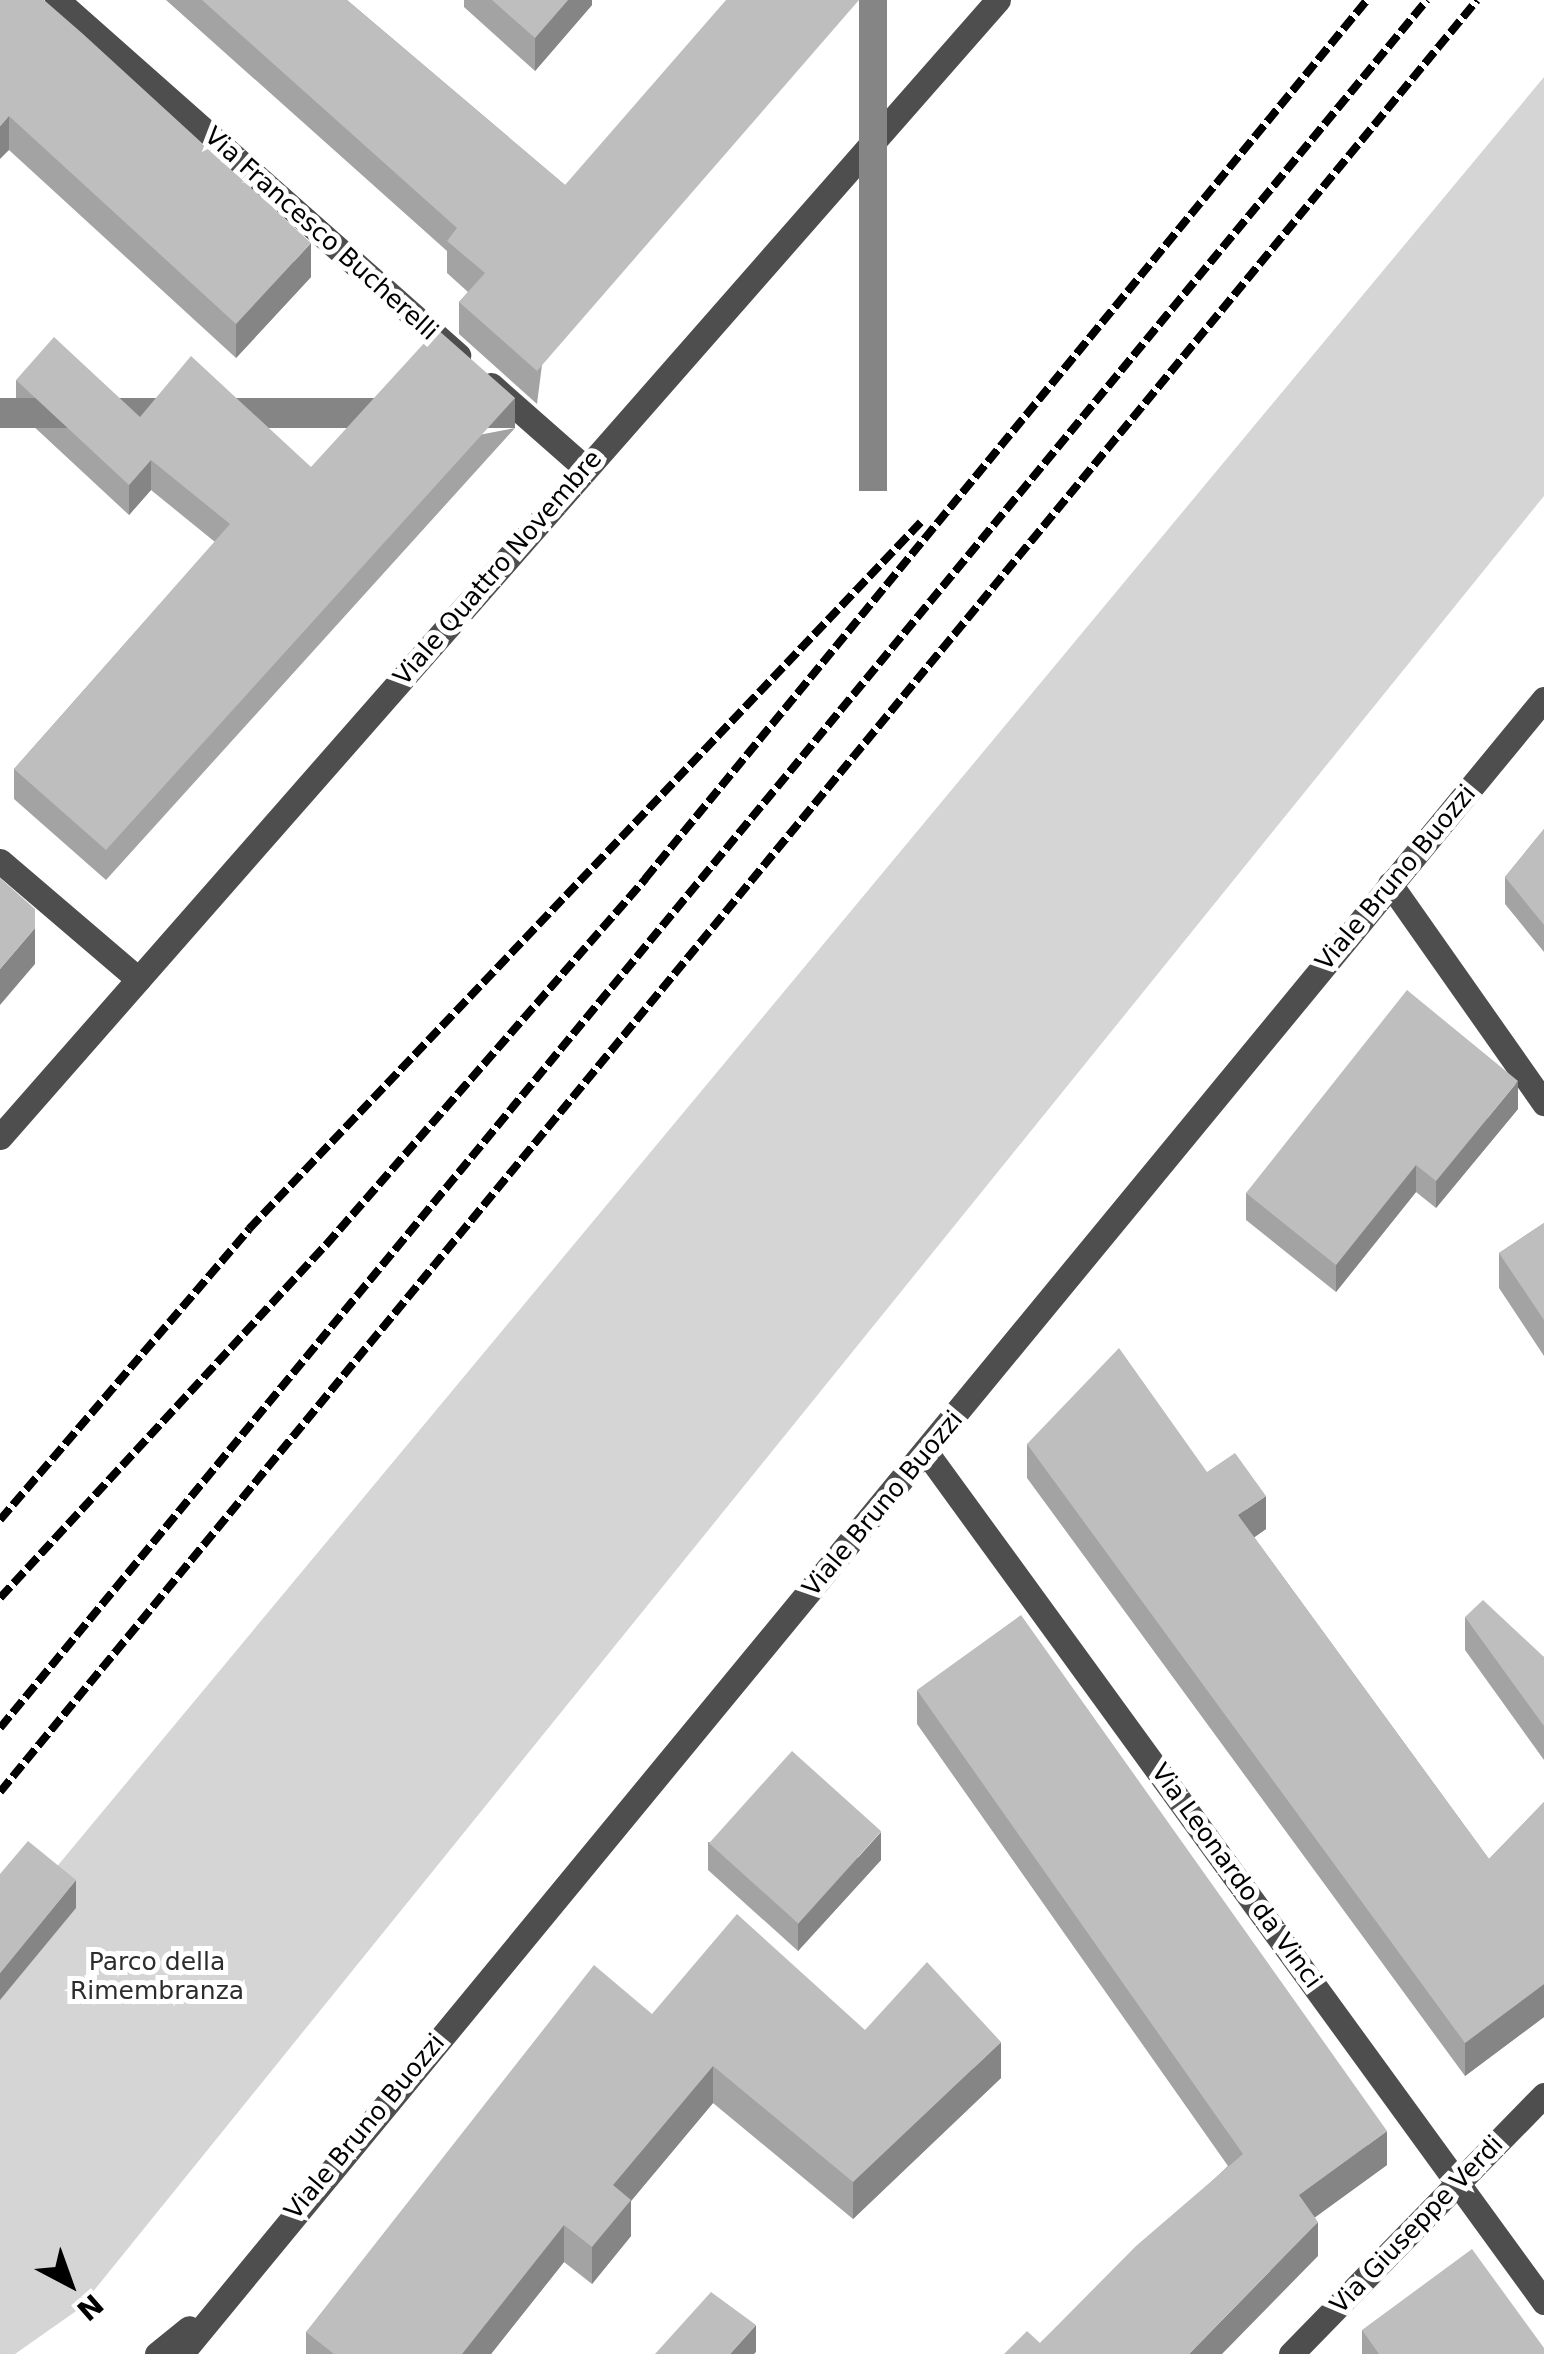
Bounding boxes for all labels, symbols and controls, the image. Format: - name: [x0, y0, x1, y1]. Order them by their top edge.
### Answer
- street label: Via Francesco Bucherelli: [198, 121, 444, 347]
- street label: Viale Quattro Novembre: [388, 444, 608, 692]
- street label: Viale Bruno Buozzi: [1310, 779, 1482, 977]
- street label: Viale Bruno Buozzi: [797, 1405, 969, 1603]
- street label: Via Leonardo da Vinci: [1144, 1758, 1328, 1994]
- park label: Parco della Rimembranza: [70, 1948, 244, 2007]
- street label: Viale Bruno Buozzi: [279, 2028, 451, 2226]
- street label: Via Giuseppe Verdi: [1324, 2130, 1510, 2320]
- north arrow: [20, 2234, 120, 2334]
- text: N: [70, 2287, 110, 2327]

